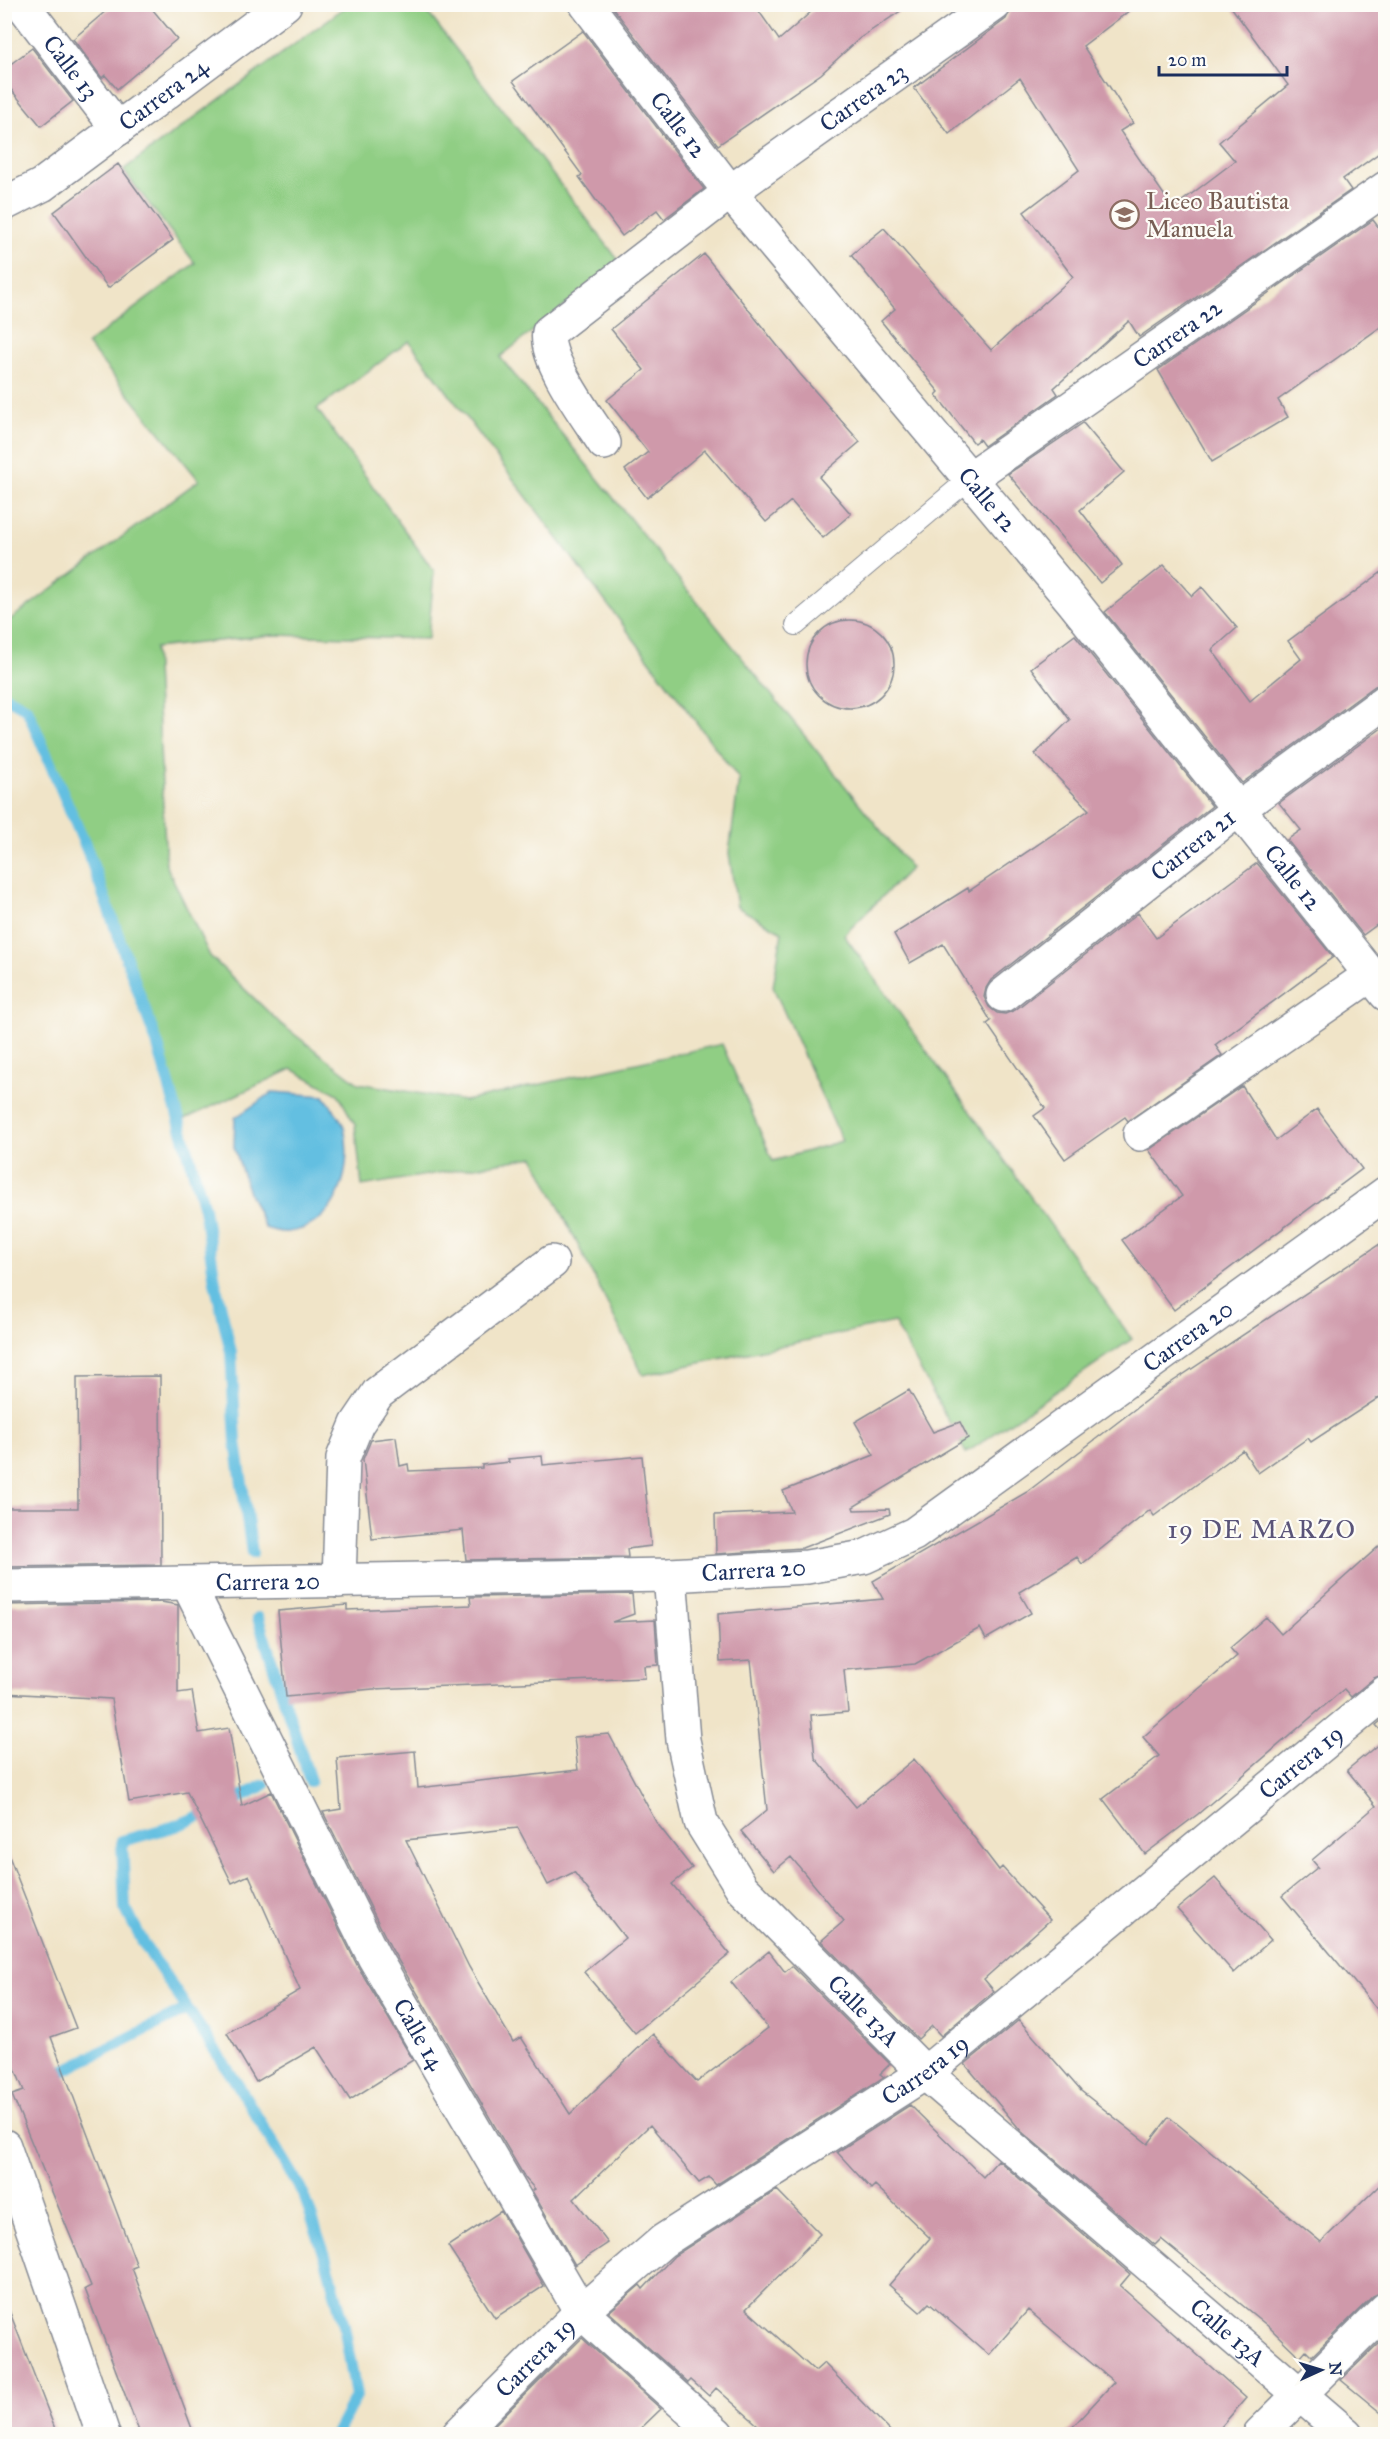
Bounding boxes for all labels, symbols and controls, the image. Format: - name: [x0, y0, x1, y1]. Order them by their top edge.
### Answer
- street label: Calle 13: [36, 29, 105, 106]
- scale bar: [1159, 39, 1286, 77]
- text: 20 m: [1168, 49, 1206, 71]
- street label: Carrera 24: [113, 51, 215, 138]
- street label: Carrera 23: [814, 56, 913, 139]
- street label: Calle 12: [643, 85, 714, 164]
- place label: Liceo Bautista Manuela: [1146, 186, 1290, 244]
- school or university icon: Liceo Bautista Manuela: [1109, 199, 1141, 231]
- street label: Carrera 22: [1127, 292, 1228, 375]
- street label: Calle 12: [952, 461, 1023, 539]
- street label: Carrera 21: [1144, 802, 1242, 888]
- street label: Calle 12: [1258, 839, 1329, 917]
- street label: Carrera 20: [1137, 1293, 1239, 1379]
- district label: 19 DE MARZO: [1167, 1513, 1357, 1545]
- street label: Carrera 20: [701, 1552, 807, 1588]
- street label: Carrera 20: [215, 1566, 320, 1598]
- street label: Carrera 19: [1253, 1719, 1349, 1806]
- street label: Calle 13A: [821, 1968, 906, 2053]
- street label: Calle 14: [386, 1993, 452, 2076]
- street label: Carrera 19: [876, 2028, 975, 2112]
- street label: Calle 13A: [1184, 2292, 1271, 2373]
- street label: Carrera 19: [489, 2311, 582, 2404]
- north arrow: [1291, 2340, 1351, 2400]
- text: N: [1326, 2362, 1345, 2377]

